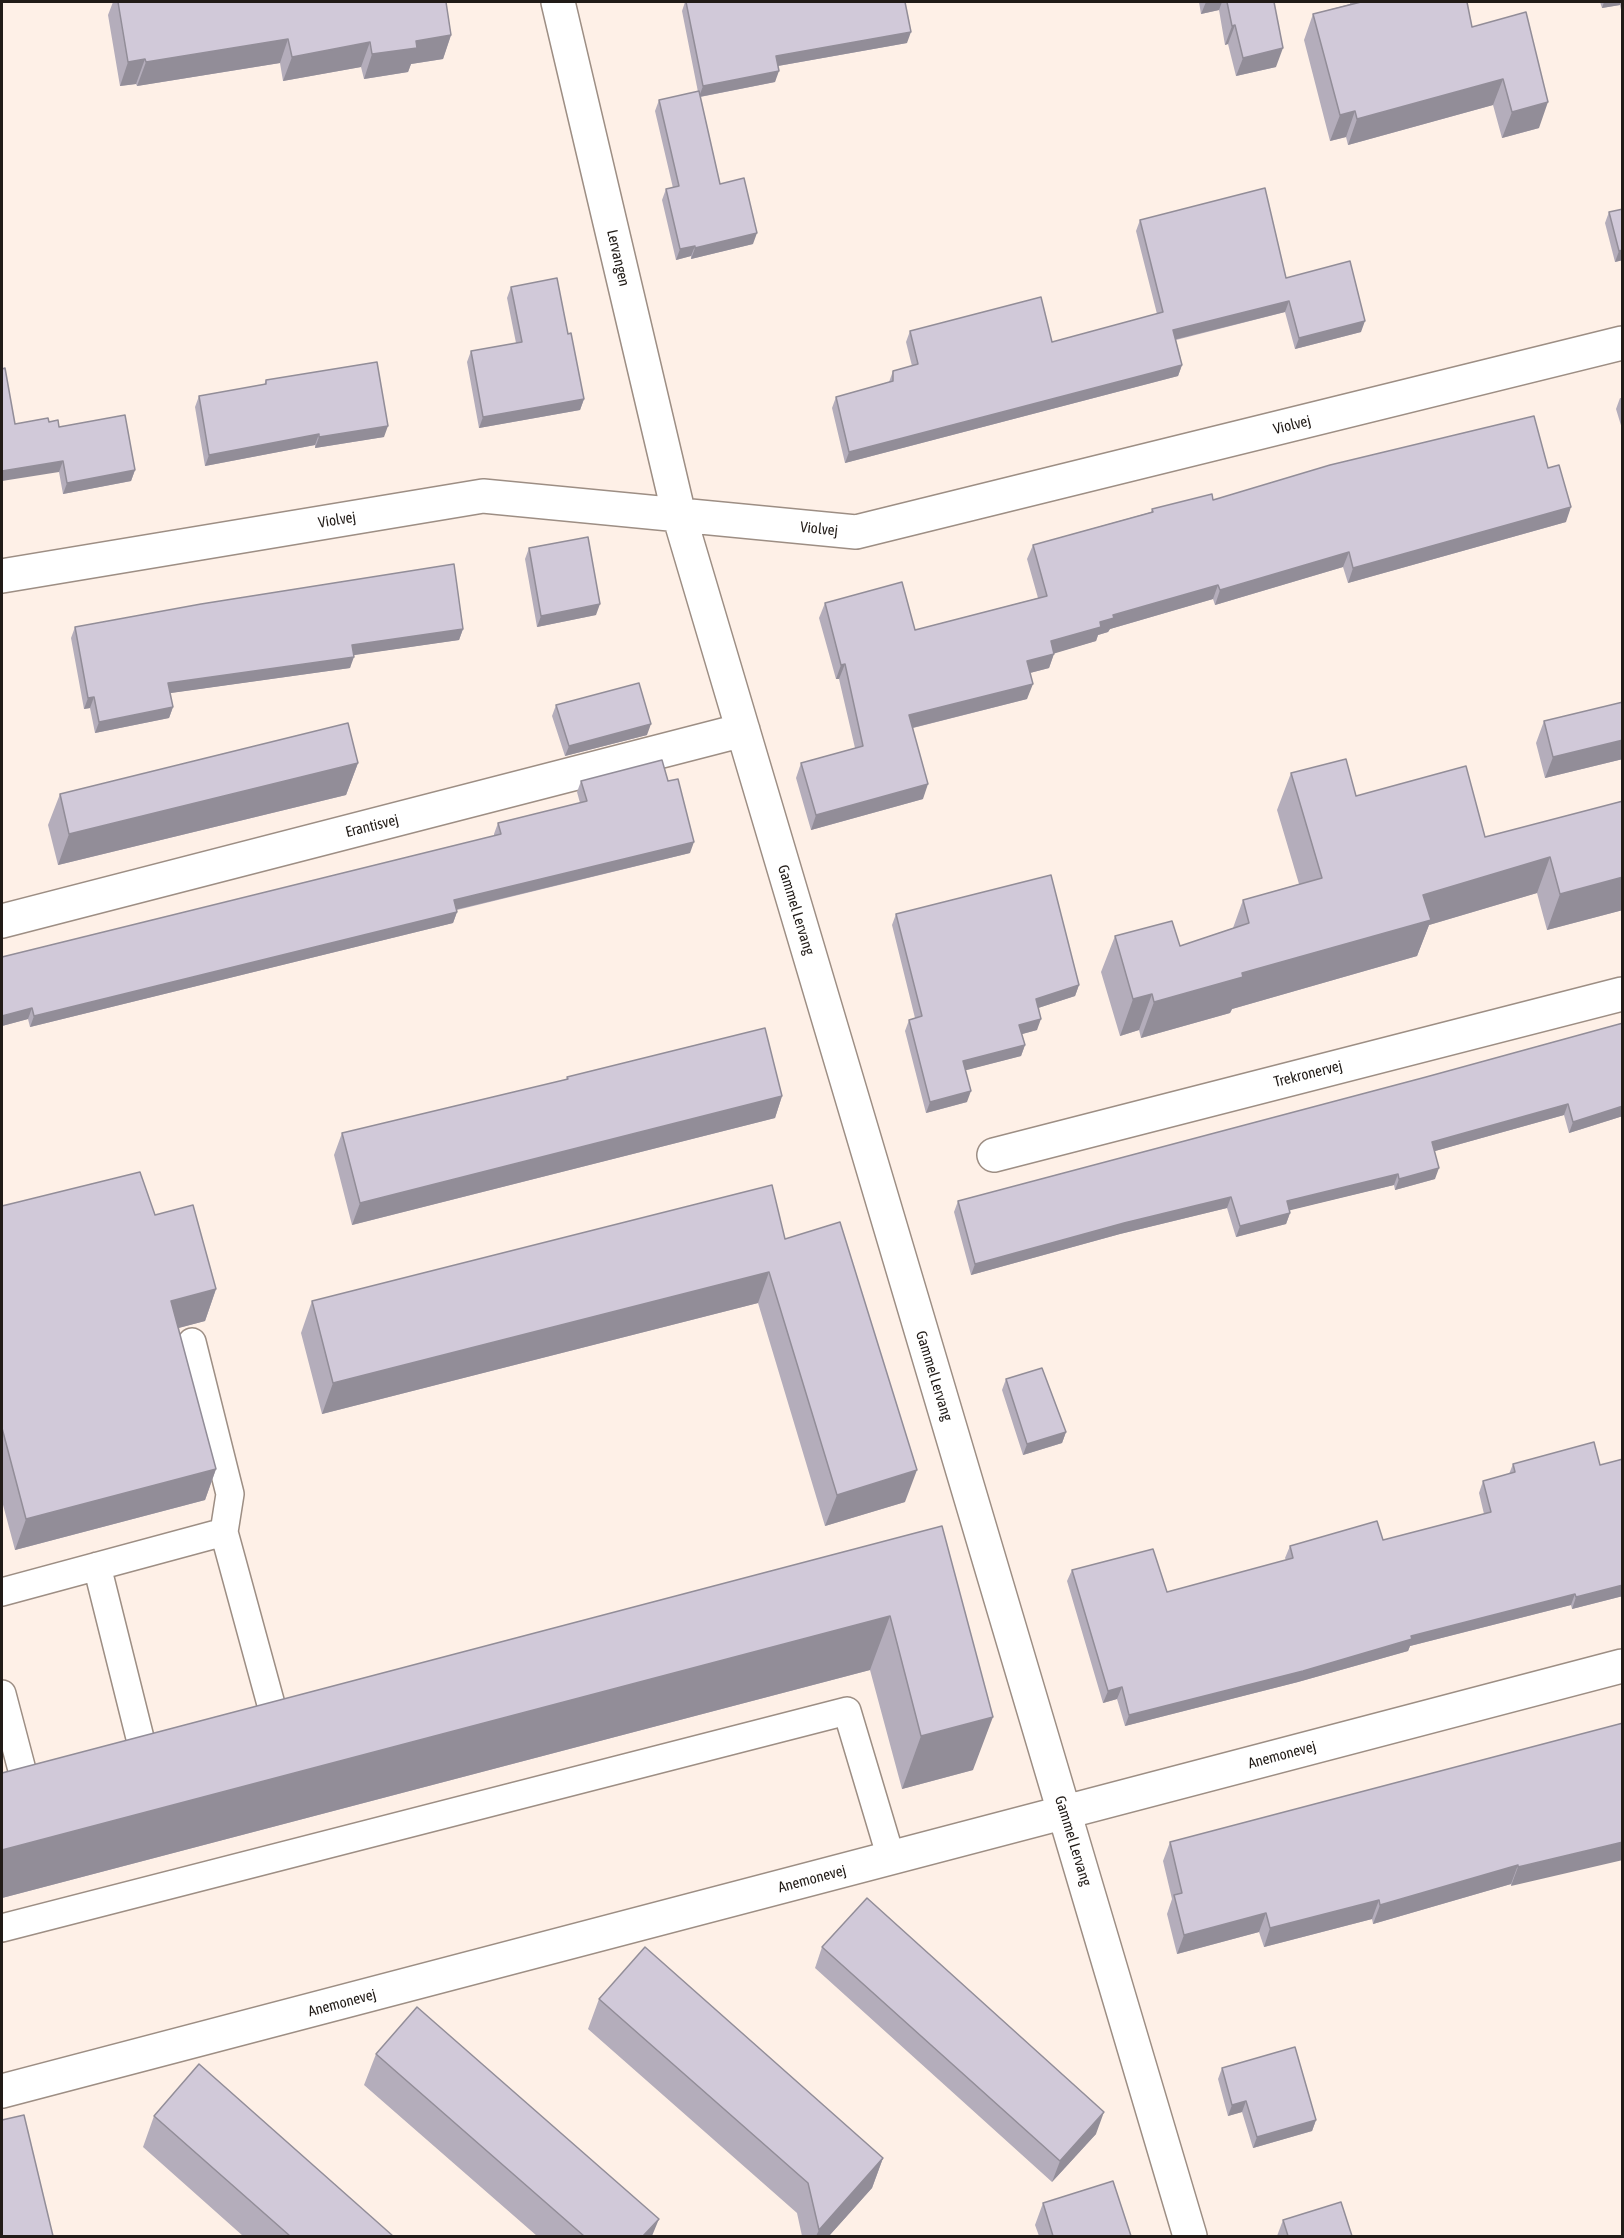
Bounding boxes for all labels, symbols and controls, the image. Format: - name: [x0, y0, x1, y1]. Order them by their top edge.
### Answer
- street label: Lervangen: [603, 228, 633, 288]
- street label: Violvej: [1271, 412, 1313, 438]
- street label: Violvej: [317, 508, 357, 532]
- street label: Violvej: [799, 518, 839, 540]
- street label: Erantisvej: [344, 811, 400, 841]
- street label: Gammel Lervang: [774, 863, 818, 957]
- street label: Trekronervej: [1272, 1057, 1344, 1091]
- street label: Gammel Lervang: [912, 1329, 956, 1423]
- street label: Anemonevej: [1246, 1737, 1318, 1773]
- street label: Gammel Lervang: [1051, 1794, 1095, 1888]
- street label: Anemonevej: [776, 1861, 848, 1897]
- street label: Anemonevej: [306, 1985, 378, 2021]

